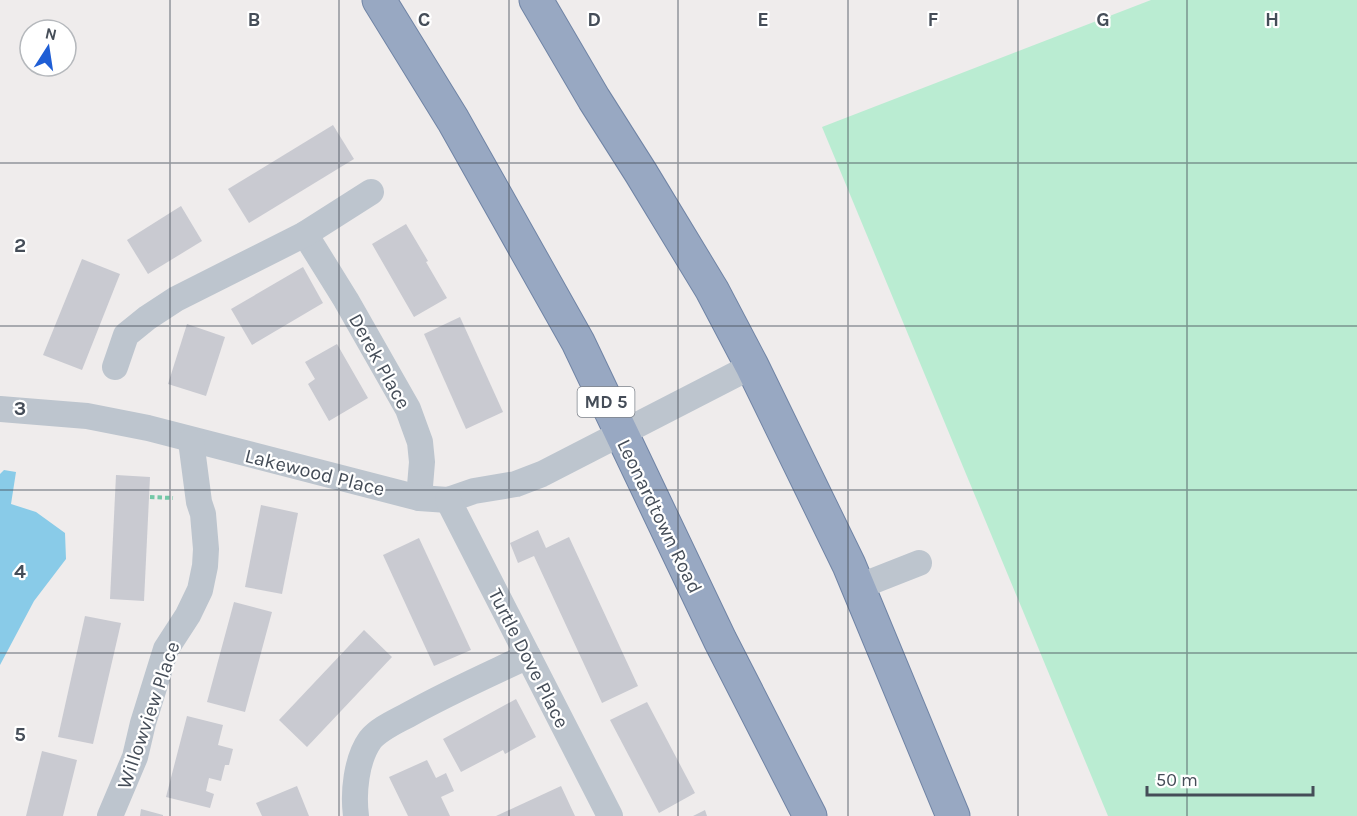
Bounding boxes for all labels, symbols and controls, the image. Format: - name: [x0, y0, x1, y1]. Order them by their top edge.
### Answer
- text: B: [248, 8, 260, 31]
- text: C: [418, 8, 430, 31]
- text: D: [587, 8, 601, 31]
- text: E: [757, 8, 769, 31]
- text: F: [928, 8, 939, 31]
- text: G: [1096, 8, 1110, 31]
- text: H: [1265, 8, 1279, 31]
- north arrow: [18, 18, 78, 78]
- text: N: [43, 23, 59, 44]
- text: 2: [14, 234, 26, 257]
- street label: Derek Place: [344, 310, 415, 413]
- road number: MD 5: [578, 387, 634, 417]
- text: 3: [14, 397, 26, 420]
- street label: Leonardtown Road: [612, 435, 707, 597]
- street label: Lakewood Place: [243, 444, 387, 501]
- text: 4: [14, 560, 26, 583]
- street label: Turtle Dove Place: [483, 585, 574, 732]
- street label: Willowview Place: [112, 638, 184, 792]
- text: 5: [14, 723, 26, 746]
- scale bar: [1147, 759, 1314, 797]
- text: 50 m: [1156, 769, 1198, 791]

